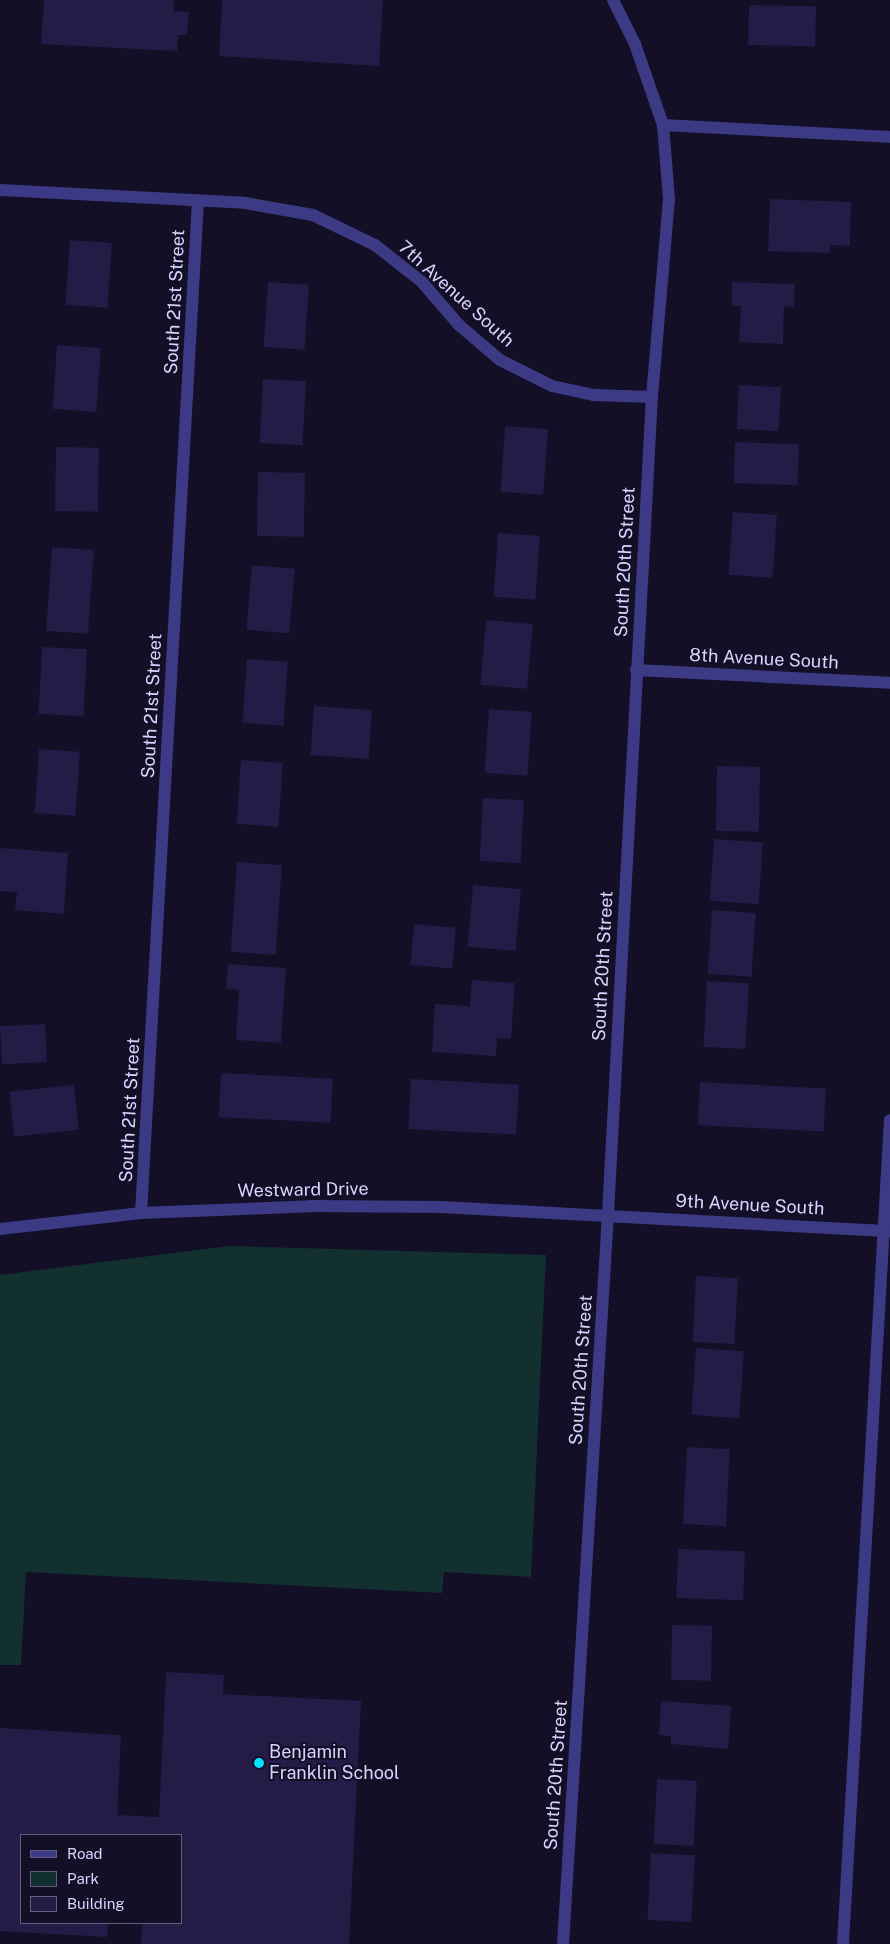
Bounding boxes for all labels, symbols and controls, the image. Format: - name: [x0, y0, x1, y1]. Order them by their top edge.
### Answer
- street label: South 21st Street: [160, 229, 190, 375]
- street label: 7th Avenue South: [393, 236, 519, 352]
- street label: South 20th Street: [610, 486, 640, 638]
- street label: South 21st Street: [137, 633, 167, 779]
- street label: 8th Avenue South: [689, 644, 839, 674]
- street label: South 20th Street: [588, 890, 618, 1042]
- street label: South 21st Street: [115, 1037, 145, 1183]
- street label: Westward Drive: [237, 1178, 369, 1202]
- street label: 9th Avenue South: [675, 1190, 825, 1220]
- street label: South 20th Street: [565, 1294, 597, 1446]
- street label: South 20th Street: [540, 1699, 572, 1851]
- place label: Benjamin Franklin School: [269, 1742, 399, 1785]
- marker: Benjamin Franklin School: [253, 1757, 265, 1769]
- legend: [20, 1834, 182, 1924]
- text: Road: [67, 1845, 103, 1862]
- text: Park: [67, 1870, 99, 1887]
- text: Building: [67, 1895, 125, 1912]

